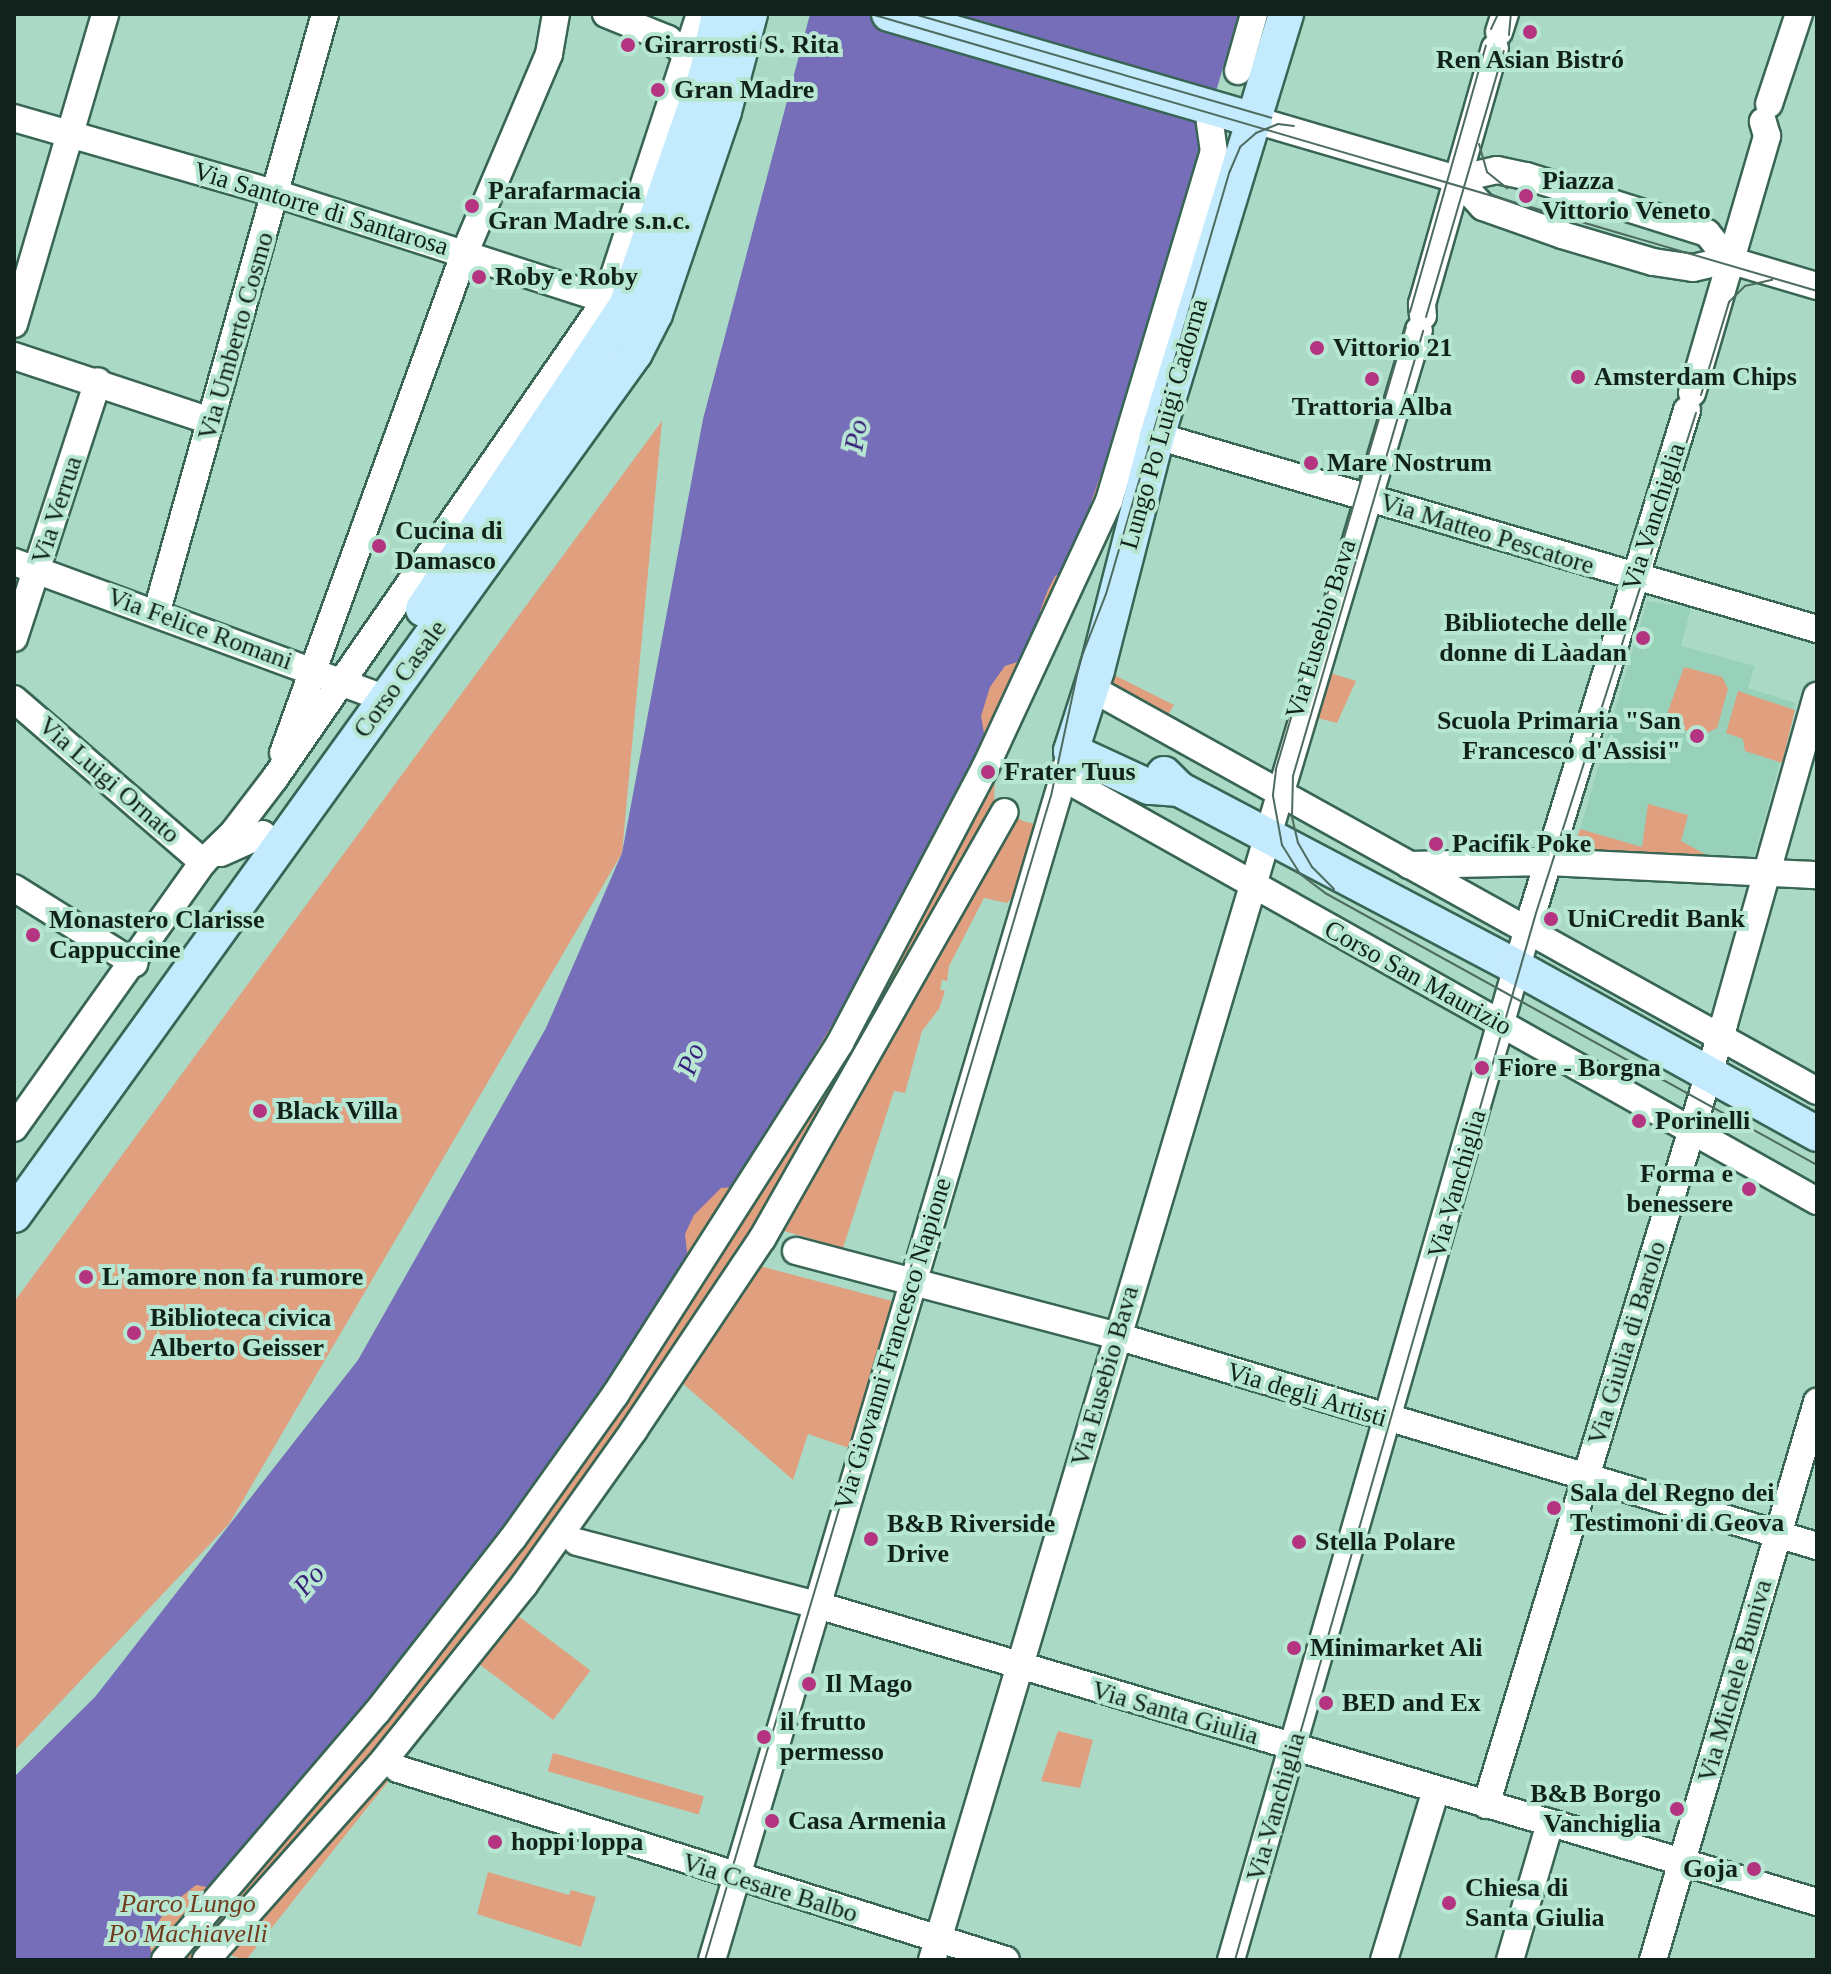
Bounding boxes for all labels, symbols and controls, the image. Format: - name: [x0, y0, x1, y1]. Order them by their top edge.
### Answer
- marker: Ren Asian Bistró: [1521, 23, 1539, 41]
- place label: Girarrosti S. Rita: [644, 29, 839, 61]
- marker: Girarrosti S. Rita: [619, 36, 637, 54]
- place label: Ren Asian Bistró: [1435, 44, 1625, 76]
- place label: Gran Madre: [674, 74, 814, 106]
- marker: Gran Madre: [649, 81, 667, 99]
- street label: Via Santorre di Santarosa: [190, 155, 452, 263]
- place label: Piazza Vittorio Veneto: [1542, 165, 1711, 226]
- place label: Parafarmacia Gran Madre s.n.c.: [488, 175, 690, 236]
- marker: Piazza Vittorio Veneto: [1517, 187, 1535, 205]
- marker: Parafarmacia Gran Madre s.n.c.: [463, 197, 481, 215]
- street label: Via Umberto Cosmo: [191, 228, 281, 444]
- place label: Roby e Roby: [495, 261, 638, 293]
- marker: Roby e Roby: [470, 268, 488, 286]
- street label: Lungo Po Luigi Cadorna: [1113, 295, 1215, 553]
- place label: Vittorio 21: [1333, 332, 1453, 364]
- marker: Vittorio 21: [1308, 339, 1326, 357]
- place label: Amsterdam Chips: [1594, 361, 1797, 393]
- marker: Amsterdam Chips: [1569, 368, 1587, 386]
- marker: Trattoria Alba: [1363, 370, 1381, 388]
- place label: Trattoria Alba: [1291, 391, 1453, 423]
- water label: Po: [837, 417, 875, 453]
- street label: Via Vanchiglia: [1615, 439, 1693, 595]
- place label: Mare Nostrum: [1327, 447, 1492, 479]
- street label: Via Verrua: [25, 452, 89, 568]
- marker: Mare Nostrum: [1302, 454, 1320, 472]
- street label: Via Matteo Pescatore: [1376, 487, 1598, 581]
- place label: Cucina di Damasco: [395, 515, 503, 576]
- street label: Via Eusebio Bava: [1279, 535, 1363, 723]
- marker: Cucina di Damasco: [370, 537, 388, 555]
- street label: Via Felice Romani: [103, 581, 297, 677]
- place label: Biblioteche delle donne di Làadan: [1439, 607, 1627, 668]
- street label: Corso Casale: [347, 614, 453, 744]
- marker: Biblioteche delle donne di Làadan: [1634, 629, 1652, 647]
- place label: Scuola Primaria "San Francesco d'Assisi": [1437, 705, 1681, 766]
- street label: Via Luigi Ornato: [32, 710, 186, 850]
- marker: Scuola Primaria "San Francesco d'Assisi": [1688, 727, 1706, 745]
- place label: Frater Tuus: [1004, 756, 1137, 788]
- marker: Frater Tuus: [979, 763, 997, 781]
- place label: Pacifik Poke: [1452, 828, 1591, 860]
- marker: Pacifik Poke: [1427, 835, 1445, 853]
- place label: UniCredit Bank: [1567, 903, 1745, 935]
- place label: Monastero Clarisse Cappuccine: [49, 904, 264, 966]
- marker: UniCredit Bank: [1542, 910, 1560, 928]
- street label: Corso San Maurizio: [1319, 914, 1517, 1042]
- marker: Monastero Clarisse Cappuccine: [24, 926, 42, 944]
- water label: Po: [670, 1038, 712, 1080]
- place label: Fiore - Borgna: [1498, 1052, 1661, 1084]
- marker: Fiore - Borgna: [1473, 1059, 1491, 1077]
- place label: Black Villa: [276, 1095, 399, 1127]
- marker: Black Villa: [251, 1102, 269, 1120]
- place label: Porinelli: [1655, 1105, 1750, 1137]
- street label: Via Vanchiglia: [1421, 1106, 1493, 1262]
- marker: Porinelli: [1630, 1112, 1648, 1130]
- place label: Forma e benessere: [1627, 1158, 1733, 1220]
- street label: Via Giovanni Francesco Napione: [828, 1174, 958, 1514]
- marker: Forma e benessere: [1740, 1180, 1758, 1198]
- street label: Via Giulia di Barolo: [1581, 1237, 1673, 1449]
- place label: L'amore non fa rumore: [102, 1261, 363, 1293]
- marker: L'amore non fa rumore: [77, 1268, 95, 1286]
- street label: Via Eusebio Bava: [1064, 1282, 1146, 1470]
- place label: Biblioteca civica Alberto Geisser: [150, 1302, 331, 1364]
- marker: Biblioteca civica Alberto Geisser: [125, 1324, 143, 1342]
- street label: Via degli Artisti: [1222, 1356, 1392, 1434]
- place label: Sala del Regno dei Testimoni di Geova: [1570, 1477, 1784, 1538]
- marker: Sala del Regno dei Testimoni di Geova: [1545, 1499, 1563, 1517]
- place label: B&B Riverside Drive: [887, 1508, 1055, 1570]
- place label: Stella Polare: [1315, 1526, 1455, 1558]
- marker: B&B Riverside Drive: [862, 1530, 880, 1548]
- marker: Stella Polare: [1290, 1533, 1308, 1551]
- water label: Po: [286, 1557, 332, 1603]
- street label: Via Michele Buniva: [1691, 1576, 1779, 1786]
- place label: Minimarket Ali: [1310, 1632, 1484, 1664]
- marker: Minimarket Ali: [1285, 1639, 1303, 1657]
- place label: Il Mago: [825, 1668, 912, 1700]
- street label: Via Santa Giulia: [1088, 1674, 1262, 1752]
- marker: Il Mago: [800, 1675, 818, 1693]
- place label: BED and Ex: [1342, 1687, 1481, 1719]
- marker: BED and Ex: [1317, 1694, 1335, 1712]
- place label: il frutto permesso: [780, 1706, 884, 1768]
- marker: il frutto permesso: [755, 1728, 773, 1746]
- street label: Via Vanchiglia: [1240, 1729, 1312, 1885]
- place label: B&B Borgo Vanchiglia: [1530, 1778, 1661, 1840]
- marker: B&B Borgo Vanchiglia: [1668, 1800, 1686, 1818]
- place label: Casa Armenia: [788, 1805, 948, 1837]
- marker: Casa Armenia: [763, 1812, 781, 1830]
- place label: hoppi loppa: [511, 1826, 643, 1858]
- marker: hoppi loppa: [486, 1833, 504, 1851]
- street label: Via Cesare Balbo: [679, 1847, 861, 1929]
- place label: Goja: [1683, 1853, 1738, 1885]
- marker: Goja: [1745, 1860, 1763, 1878]
- place label: Chiesa di Santa Giulia: [1465, 1872, 1604, 1934]
- park label: Parco Lungo Po Machiavelli: [108, 1888, 268, 1950]
- marker: Chiesa di Santa Giulia: [1440, 1894, 1458, 1912]

